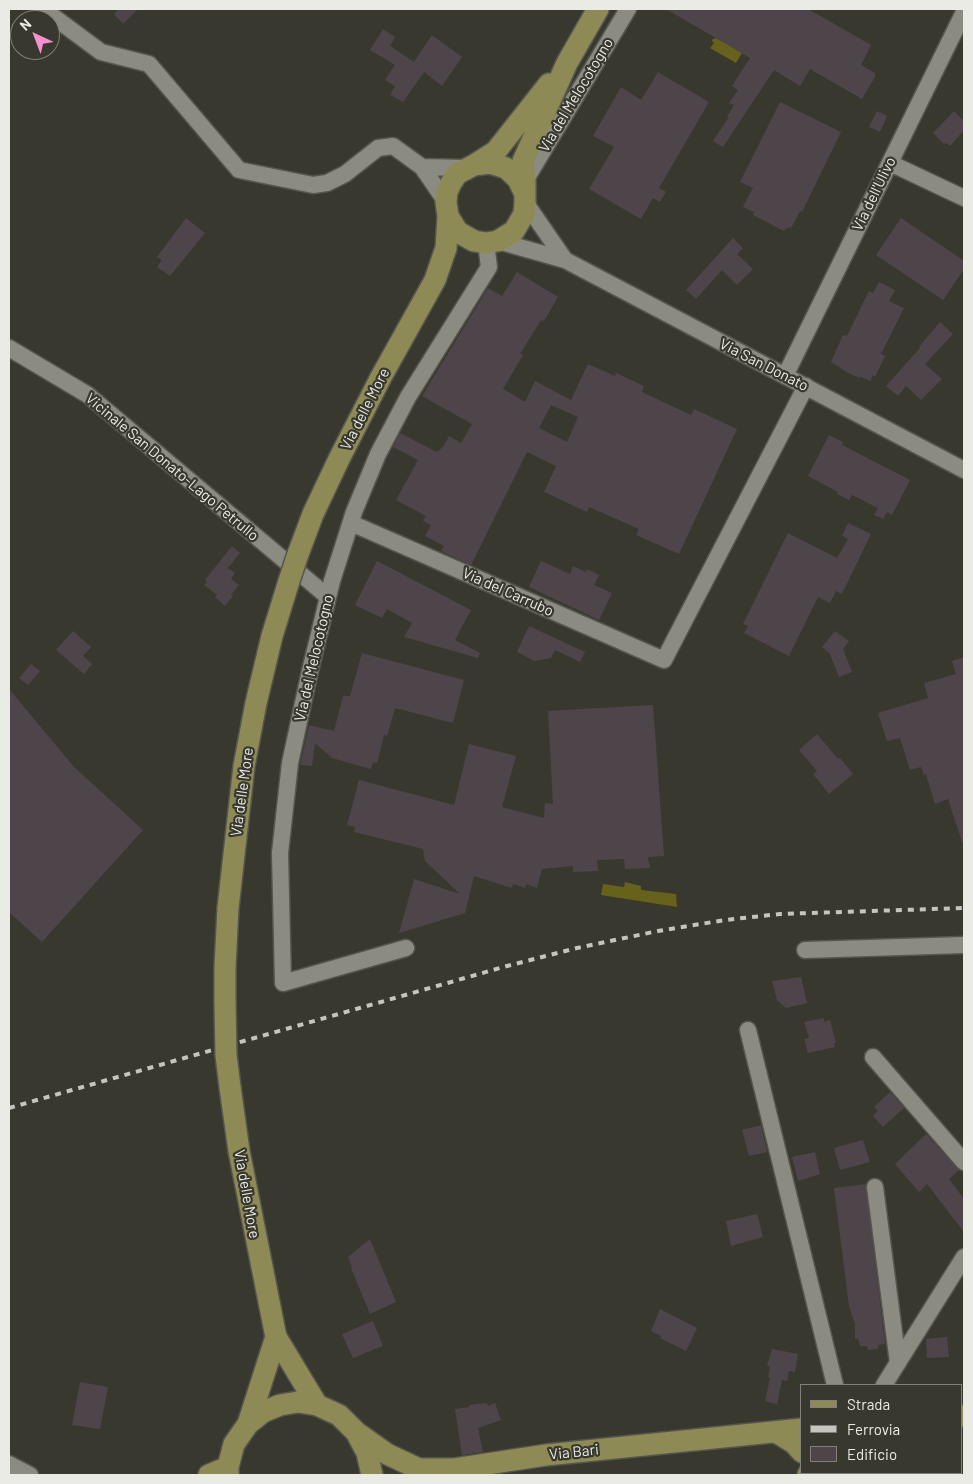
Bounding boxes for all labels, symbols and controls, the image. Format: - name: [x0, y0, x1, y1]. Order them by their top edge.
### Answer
- north arrow: [10, 10, 60, 60]
- text: N: [16, 15, 34, 34]
- street label: Via del Melocotogno: [535, 35, 617, 155]
- street label: Via dell'Ulivo: [848, 154, 900, 234]
- street label: Via San Donato: [717, 335, 811, 395]
- street label: Via delle More: [337, 365, 393, 453]
- street label: Vicinale San Donato-Lago Petrullo: [82, 389, 262, 545]
- street label: Via del Carrubo: [460, 564, 556, 620]
- street label: Via del Melocotogno: [291, 593, 337, 723]
- street label: Via delle More: [227, 746, 257, 838]
- street label: Via delle More: [230, 1148, 264, 1240]
- legend: [800, 1384, 963, 1474]
- text: Strada: [847, 1395, 890, 1413]
- text: Ferrovia: [847, 1420, 900, 1438]
- street label: Via Bari: [548, 1440, 600, 1464]
- text: Edificio: [847, 1445, 897, 1463]

